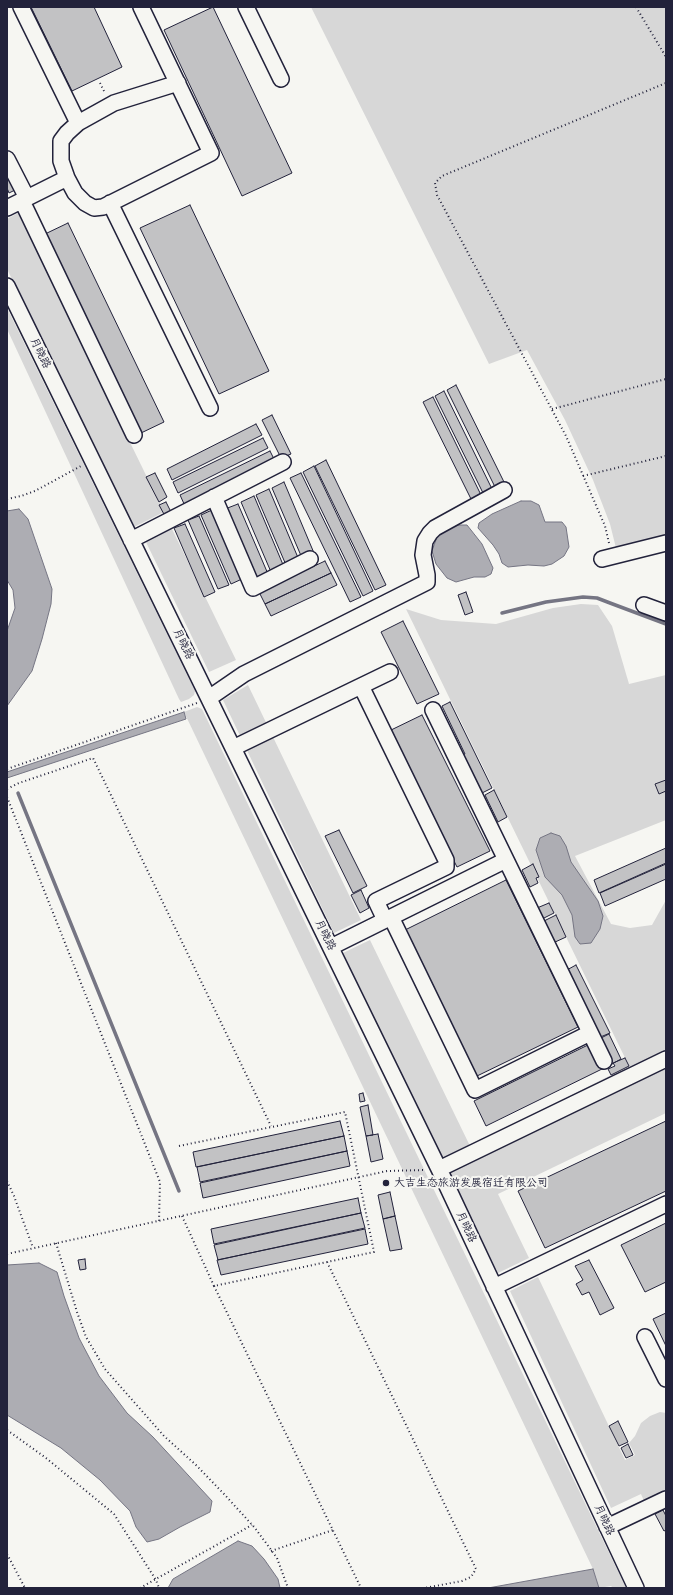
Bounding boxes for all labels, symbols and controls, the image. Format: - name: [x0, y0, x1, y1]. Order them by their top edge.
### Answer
- street label: 月晓路: [27, 335, 53, 371]
- street label: 月晓路: [170, 626, 196, 662]
- street label: 月晓路: [312, 917, 338, 953]
- place label: 大吉生态旅游发展宿迁有限公司: [394, 1176, 548, 1190]
- marker: 大吉生态旅游发展宿迁有限公司: [381, 1178, 391, 1188]
- street label: 月晓路: [453, 1209, 479, 1245]
- street label: 月晓路: [591, 1502, 617, 1538]

